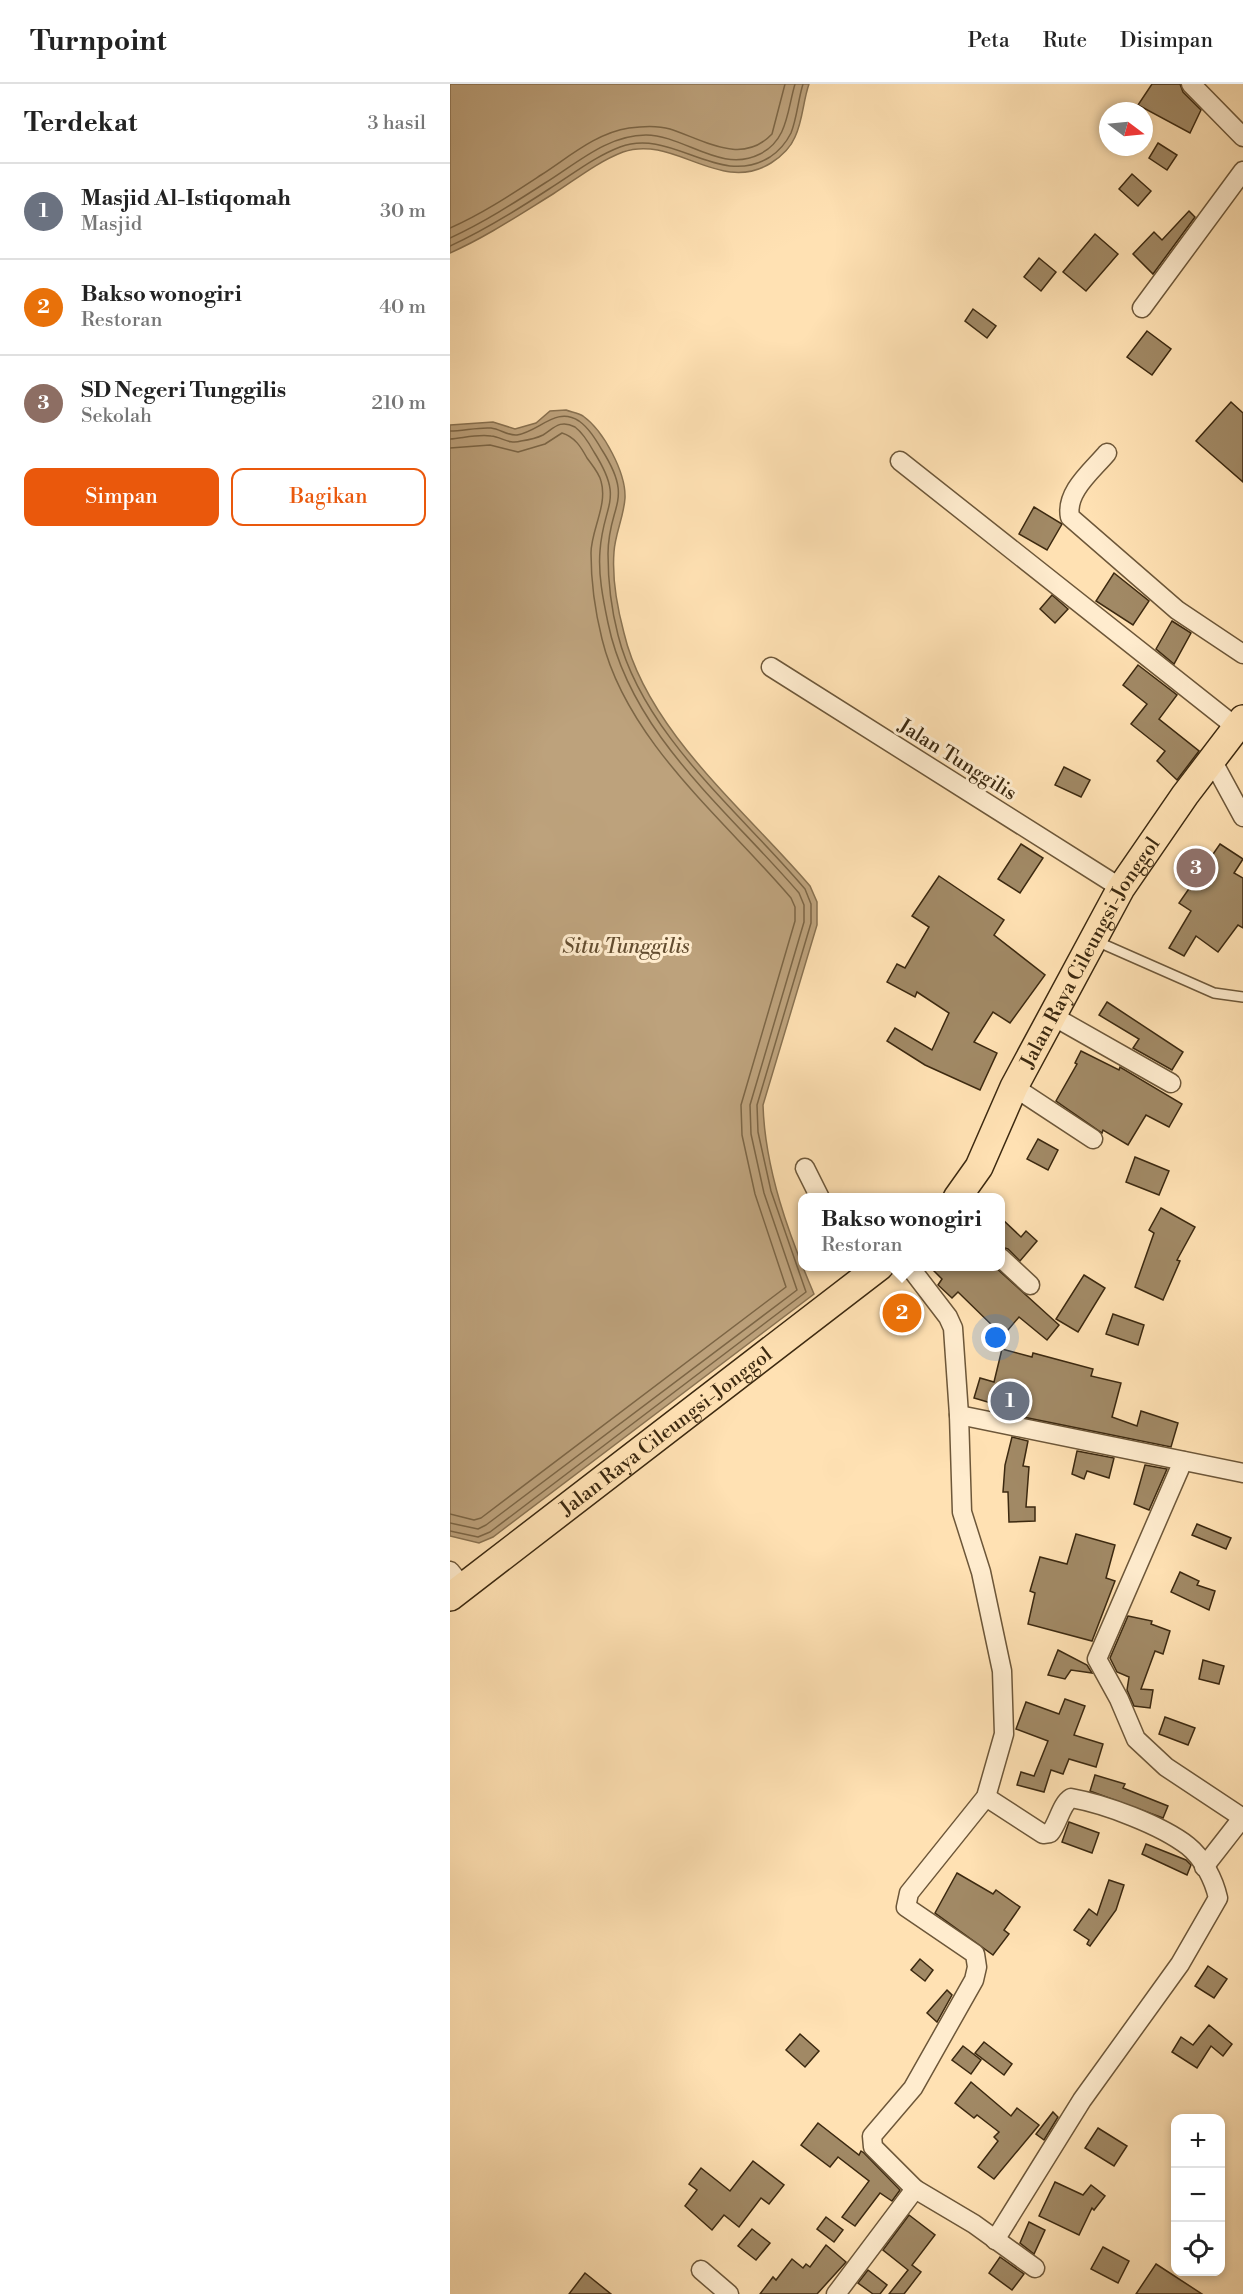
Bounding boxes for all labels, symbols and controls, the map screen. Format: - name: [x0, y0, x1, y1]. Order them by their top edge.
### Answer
- text: Turnpoint: [30, 24, 166, 59]
- text: Peta: [968, 28, 1010, 54]
- text: Rute: [1043, 28, 1087, 54]
- text: Disimpan: [1120, 28, 1213, 54]
- north arrow: [1099, 102, 1153, 156]
- text: Terdekat: [24, 107, 137, 139]
- text: 3 hasil: [368, 111, 426, 136]
- text: Masjid Al-Istiqomah: [81, 185, 291, 212]
- text: 1: [39, 199, 48, 224]
- text: 30 m: [380, 199, 426, 224]
- text: Masjid: [81, 212, 142, 237]
- text: Bakso wonogiri: [81, 281, 242, 308]
- text: 2: [37, 295, 50, 320]
- text: 40 m: [379, 295, 426, 320]
- text: Restoran: [81, 308, 162, 333]
- text: SD Negeri Tunggilis: [81, 377, 286, 404]
- text: 3: [37, 391, 50, 416]
- text: 210 m: [371, 391, 426, 416]
- text: Sekolah: [81, 404, 152, 429]
- button: Simpan: [24, 468, 219, 526]
- button: Bagikan: [231, 468, 426, 526]
- street label: Jalan Tunggilis: [892, 713, 1021, 807]
- street label: Jalan Raya Cileungsi-Jonggol: [1015, 833, 1166, 1073]
- pin: 3: [1176, 846, 1216, 890]
- water label: Situ Tunggilis: [562, 934, 690, 960]
- popup: [798, 1193, 1005, 1271]
- text: Bakso wonogiri: [821, 1206, 982, 1233]
- text: Restoran: [821, 1233, 903, 1258]
- pin: 2: [882, 1290, 922, 1336]
- your location: [981, 1323, 1010, 1352]
- street label: Jalan Raya Cileungsi-Jonggol: [554, 1343, 778, 1523]
- pin: 1: [990, 1378, 1030, 1424]
- map controls: [1171, 2114, 1225, 2276]
- button: +: [1171, 2114, 1225, 2168]
- button: −: [1171, 2168, 1225, 2222]
- button: locate: [1171, 2222, 1225, 2276]

